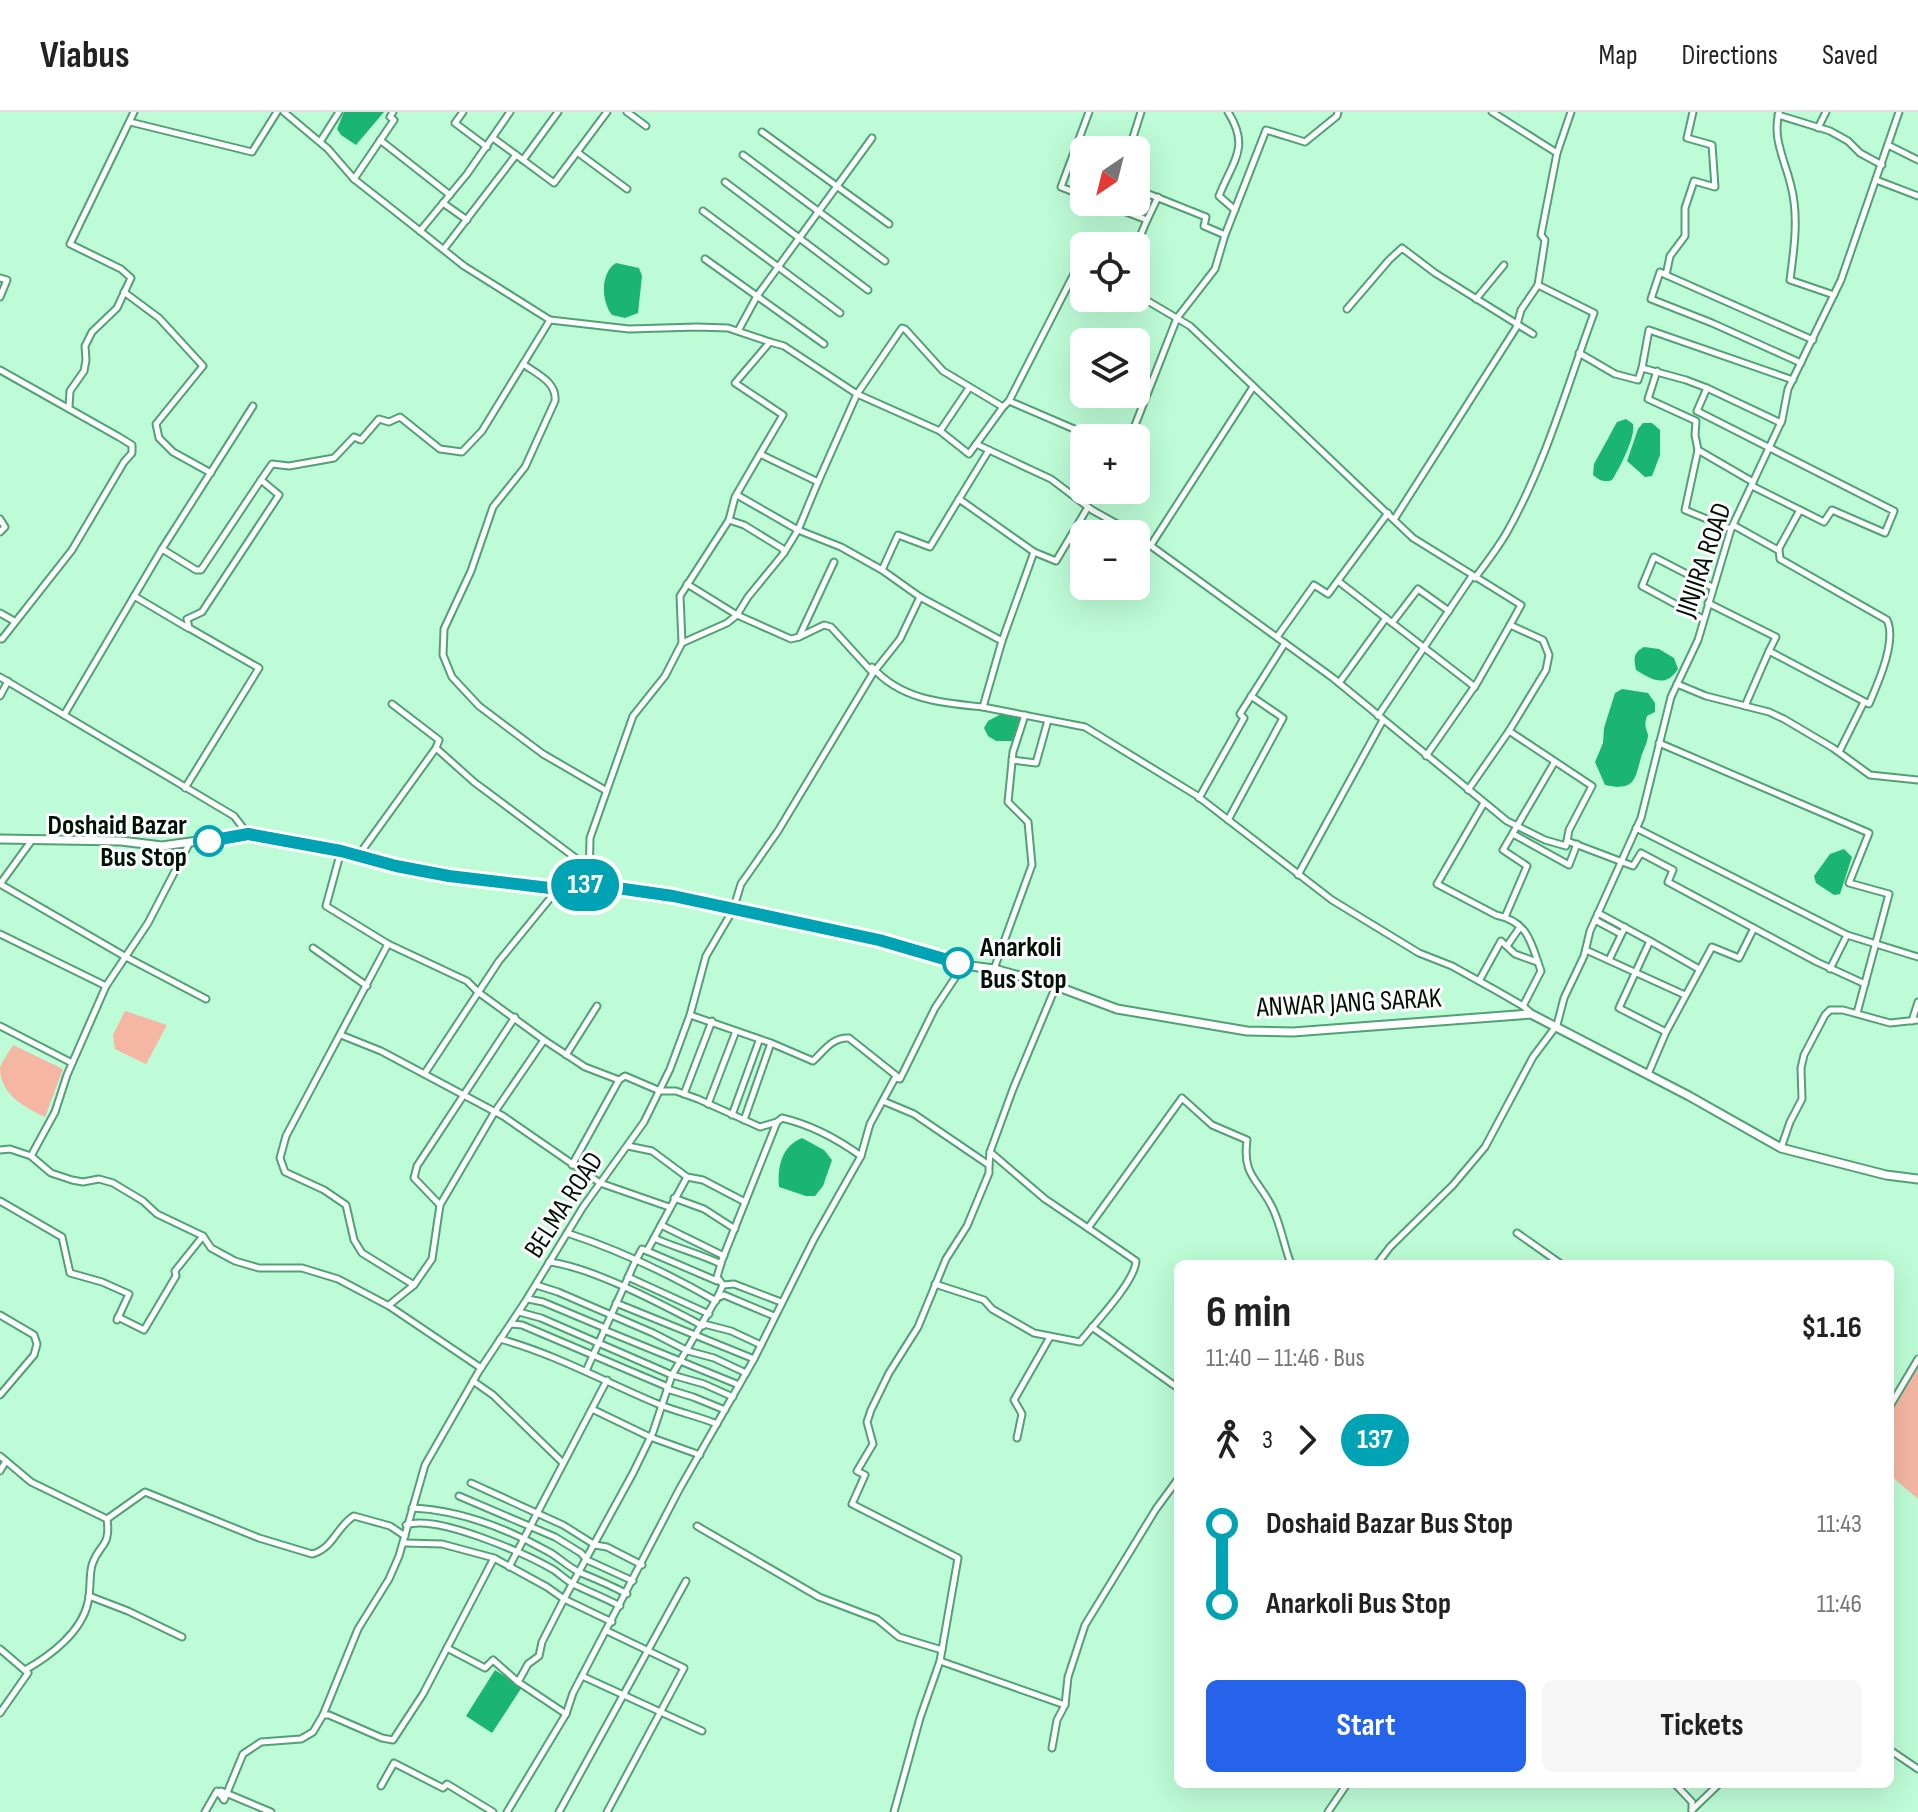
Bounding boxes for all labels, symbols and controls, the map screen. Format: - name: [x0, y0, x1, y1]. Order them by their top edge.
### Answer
- text: Viabus: [40, 33, 130, 78]
- text: Map: [1599, 39, 1638, 72]
- text: Directions: [1682, 39, 1778, 72]
- text: Saved: [1822, 39, 1878, 72]
- north arrow: [1070, 136, 1150, 216]
- map controls: [1070, 136, 1150, 600]
- button: locate: [1070, 232, 1150, 312]
- button: layers: [1070, 328, 1150, 408]
- button: +: [1070, 424, 1150, 504]
- street label: JINJIRA ROAD: [1669, 499, 1739, 622]
- button: −: [1070, 520, 1150, 600]
- place label: Doshaid Bazar Bus Stop: [48, 809, 187, 874]
- marker: Doshaid Bazar Bus Stop: [194, 826, 224, 856]
- line badge: 137: [539, 859, 631, 911]
- text: 137: [567, 868, 603, 901]
- place label: Anarkoli Bus Stop: [979, 931, 1067, 996]
- marker: Anarkoli Bus Stop: [943, 948, 973, 978]
- street label: ANWAR JANG SARAK: [1255, 982, 1443, 1024]
- street label: BELMA ROAD: [518, 1146, 610, 1264]
- text: 6 min: [1206, 1286, 1291, 1339]
- text: $1.16: [1801, 1310, 1862, 1346]
- text: 11:40 – 11:46 · Bus: [1206, 1343, 1365, 1374]
- icon: walk: [1206, 1418, 1250, 1462]
- icon: forward: [1285, 1418, 1329, 1462]
- text: 137: [1357, 1423, 1393, 1456]
- text: 3: [1262, 1425, 1273, 1456]
- text: Doshaid Bazar Bus Stop: [1266, 1506, 1513, 1542]
- text: 11:43: [1817, 1509, 1862, 1540]
- text: Anarkoli Bus Stop: [1266, 1586, 1451, 1622]
- text: 11:46: [1817, 1589, 1862, 1620]
- button: Start: [1206, 1680, 1526, 1772]
- button: Tickets: [1542, 1680, 1862, 1772]

